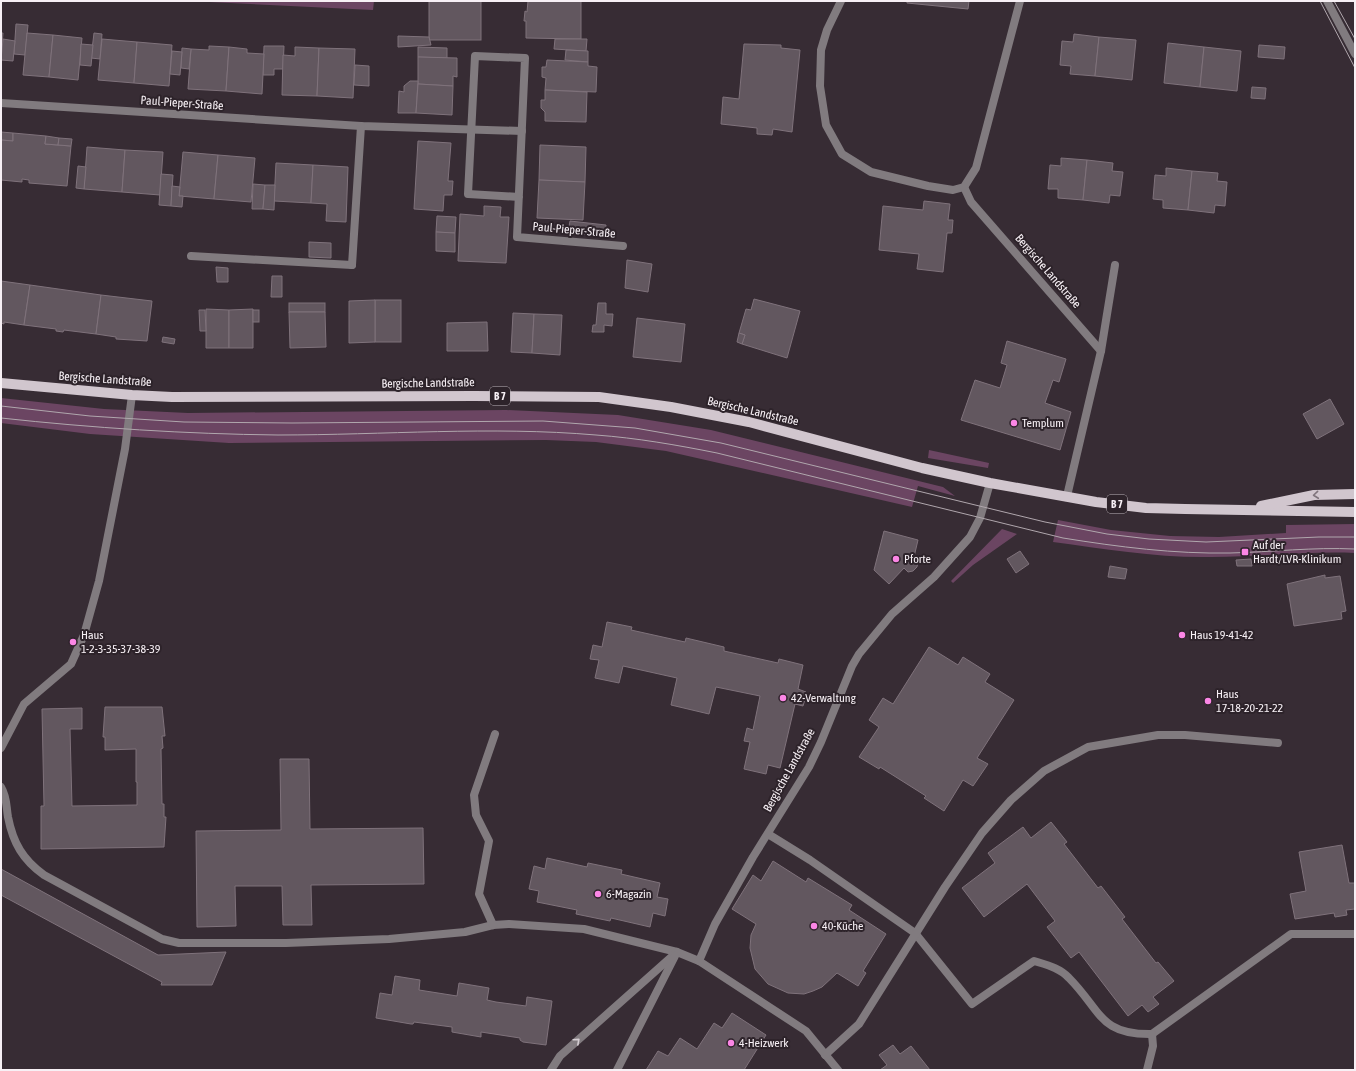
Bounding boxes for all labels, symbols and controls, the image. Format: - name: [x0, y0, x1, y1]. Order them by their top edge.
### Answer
- street label: Paul-Pieper-Straße: [140, 93, 224, 113]
- street label: Paul-Pieper-Straße: [532, 219, 616, 241]
- street label: Bergische Landstraße: [1012, 231, 1084, 311]
- street label: Bergische Landstraße: [58, 369, 152, 389]
- street label: Bergische Landstraße: [381, 375, 475, 391]
- road number: B 7: [490, 387, 510, 405]
- street label: Bergische Landstraße: [706, 394, 800, 428]
- place label: Templum: [1022, 416, 1064, 430]
- marker: Templum: [1009, 418, 1019, 428]
- one-way arrow: [1313, 490, 1319, 499]
- road number: B 7: [1107, 495, 1127, 513]
- place label: Auf der Hardt/LVR-Klinikum: [1253, 538, 1341, 566]
- marker: Auf der Hardt/LVR-Klinikum: [1240, 547, 1250, 557]
- place label: Pforte: [904, 552, 931, 566]
- marker: Pforte: [891, 554, 901, 564]
- place label: Haus 1-2-3-35-37-38-39: [81, 628, 161, 656]
- place label: Haus 19-41-42: [1190, 628, 1253, 642]
- marker: Haus 19-41-42: [1177, 630, 1187, 640]
- marker: Haus 1-2-3-35-37-38-39: [68, 637, 78, 647]
- place label: Haus 17-18-20-21-22: [1216, 687, 1283, 715]
- place label: 42-Verwaltung: [791, 691, 857, 705]
- marker: 42-Verwaltung: [778, 693, 788, 703]
- marker: Haus 17-18-20-21-22: [1203, 696, 1213, 706]
- street label: Bergische Landstraße: [760, 726, 818, 814]
- place label: 6-Magazin: [606, 887, 652, 901]
- marker: 6-Magazin: [593, 889, 603, 899]
- place label: 40-Küche: [822, 919, 864, 933]
- marker: 40-Küche: [809, 921, 819, 931]
- place label: 4-Heizwerk: [739, 1036, 789, 1050]
- marker: 4-Heizwerk: [726, 1038, 736, 1048]
- one-way arrow: [572, 1039, 580, 1046]

